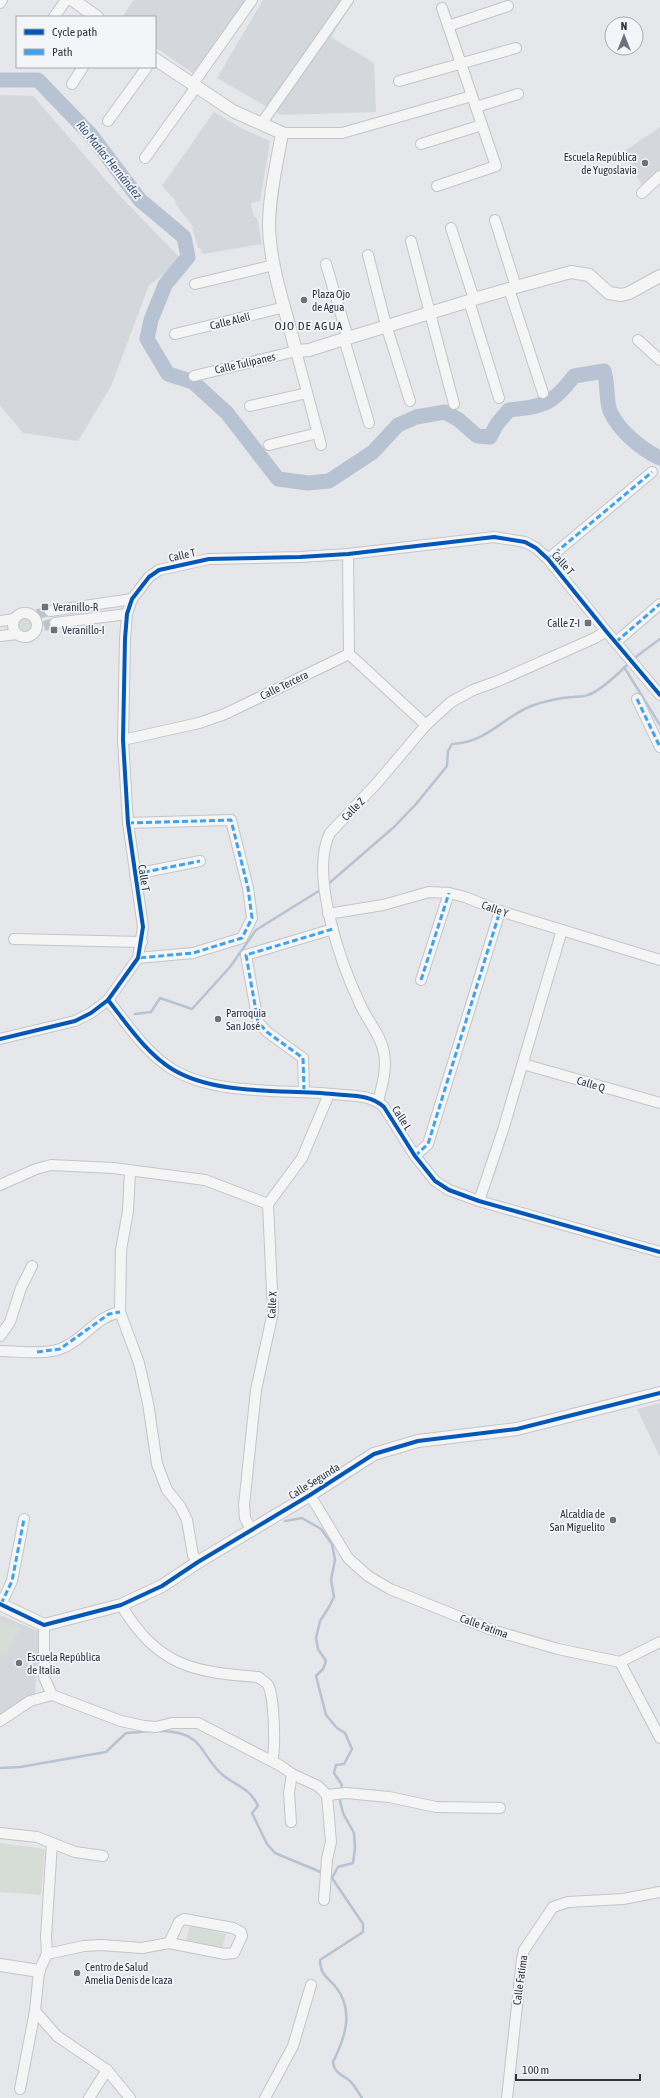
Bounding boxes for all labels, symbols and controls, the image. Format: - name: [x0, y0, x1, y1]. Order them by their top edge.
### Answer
- legend: [16, 16, 156, 68]
- north arrow: [604, 16, 644, 56]
- text: N: [621, 20, 627, 32]
- text: Cycle path: [52, 25, 97, 39]
- text: Path: [52, 45, 73, 59]
- water label: Río Matías Hernández: [73, 118, 145, 202]
- place label: Escuela República de Yugoslavia: [564, 151, 637, 176]
- marker: Escuela República de Yugoslavia: [640, 158, 650, 168]
- place label: Plaza Ojo de Agua: [312, 288, 350, 313]
- marker: Plaza Ojo de Agua: [299, 295, 309, 305]
- street label: Calle Alelí: [209, 310, 252, 332]
- district label: OJO DE AGUA: [275, 319, 343, 333]
- street label: Calle Tulipanes: [214, 350, 277, 376]
- street label: Calle T: [167, 546, 197, 564]
- street label: Calle T: [550, 549, 577, 577]
- place label: Veranillo-R: [53, 601, 99, 613]
- marker: Veranillo-R: [40, 602, 50, 612]
- place label: Calle Z-I: [547, 617, 580, 629]
- marker: Calle Z-I: [583, 618, 593, 628]
- place label: Veranillo-I: [62, 624, 105, 636]
- marker: Veranillo-I: [49, 625, 59, 635]
- street label: Calle Tercera: [258, 668, 310, 702]
- street label: Calle Z: [339, 795, 367, 823]
- street label: Calle T: [136, 864, 152, 892]
- street label: Calle Y: [480, 899, 510, 919]
- place label: Parroquia San José: [226, 1007, 266, 1032]
- marker: Parroquia San José: [213, 1014, 223, 1024]
- street label: Calle Q: [576, 1074, 607, 1094]
- street label: Calle L: [390, 1104, 415, 1133]
- street label: Calle X: [265, 1291, 279, 1319]
- street label: Calle Segunda: [286, 1461, 342, 1501]
- place label: Alcaldía de San Miguelito: [550, 1508, 605, 1533]
- marker: Alcaldía de San Miguelito: [608, 1515, 618, 1525]
- street label: Calle Fatima: [458, 1612, 510, 1640]
- place label: Escuela República de Italia: [27, 1651, 100, 1676]
- marker: Escuela República de Italia: [14, 1658, 24, 1668]
- street label: Calle Fatima: [511, 1954, 529, 2006]
- place label: Centro de Salud Amelia Denis de Icaza: [85, 1961, 173, 1986]
- marker: Centro de Salud Amelia Denis de Icaza: [72, 1968, 82, 1978]
- scale bar: [516, 2056, 640, 2082]
- text: 100 m: [522, 2063, 549, 2077]

